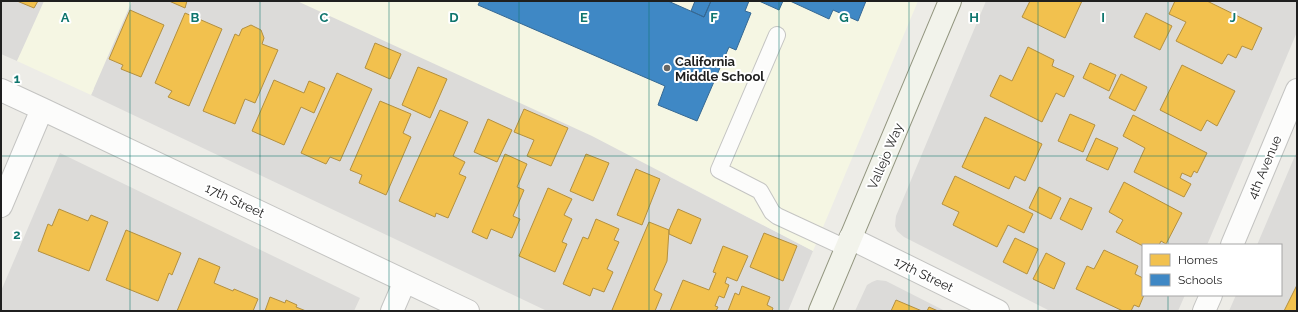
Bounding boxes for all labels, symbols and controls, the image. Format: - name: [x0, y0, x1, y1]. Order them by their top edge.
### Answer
- text: A: [61, 10, 70, 25]
- text: B: [191, 10, 200, 25]
- text: C: [320, 10, 329, 25]
- text: D: [449, 10, 459, 25]
- text: E: [580, 10, 588, 25]
- text: F: [710, 10, 718, 25]
- text: G: [839, 10, 849, 25]
- text: H: [969, 10, 979, 25]
- text: I: [1101, 10, 1105, 25]
- text: J: [1230, 10, 1236, 25]
- place label: California Middle School: [675, 54, 765, 84]
- marker: California Middle School: [662, 63, 672, 73]
- text: 1: [14, 71, 21, 86]
- street label: Vallejo Way: [865, 121, 906, 191]
- street label: 4th Avenue: [1244, 133, 1285, 201]
- street label: 17th Street: [203, 180, 267, 221]
- text: 2: [13, 227, 21, 242]
- legend: [1142, 244, 1282, 296]
- text: Homes: [1178, 253, 1218, 267]
- street label: 17th Street: [892, 254, 956, 295]
- text: Schools: [1178, 273, 1222, 287]

